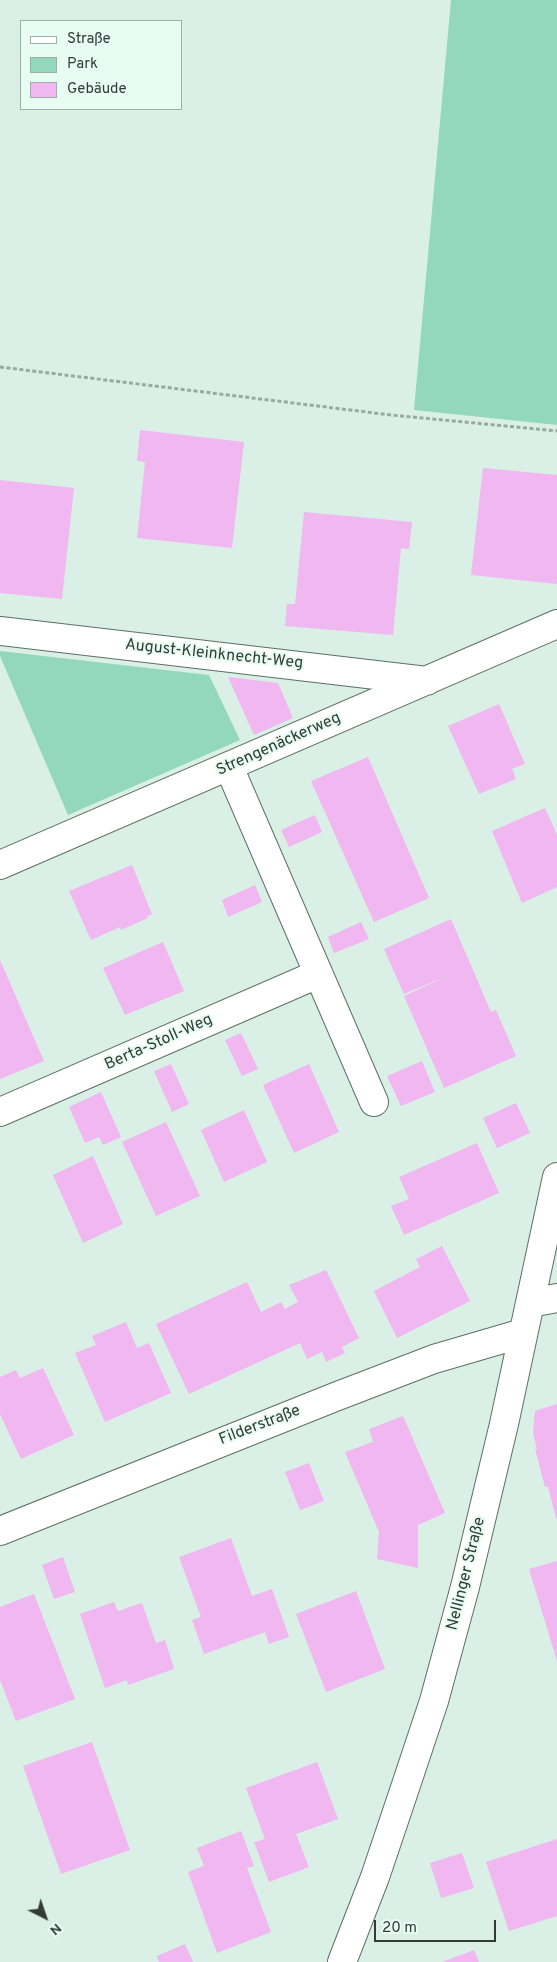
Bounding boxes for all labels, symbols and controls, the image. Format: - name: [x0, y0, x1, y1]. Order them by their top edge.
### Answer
- legend: [20, 20, 182, 110]
- text: Straße: [67, 30, 111, 49]
- text: Park: [67, 55, 98, 74]
- text: Gebäude: [67, 80, 127, 99]
- street label: August-Kleinknecht-Weg: [124, 636, 304, 674]
- street label: Strengenäckerweg: [214, 709, 344, 781]
- street label: Berta-Stoll-Weg: [102, 1011, 216, 1075]
- street label: Filderstraße: [217, 1402, 303, 1450]
- street label: Nellinger Straße: [444, 1515, 490, 1633]
- north arrow: [20, 1892, 70, 1942]
- scale bar: [377, 1910, 500, 1942]
- text: N: [46, 1919, 65, 1938]
- text: 20 m: [382, 1919, 417, 1938]

